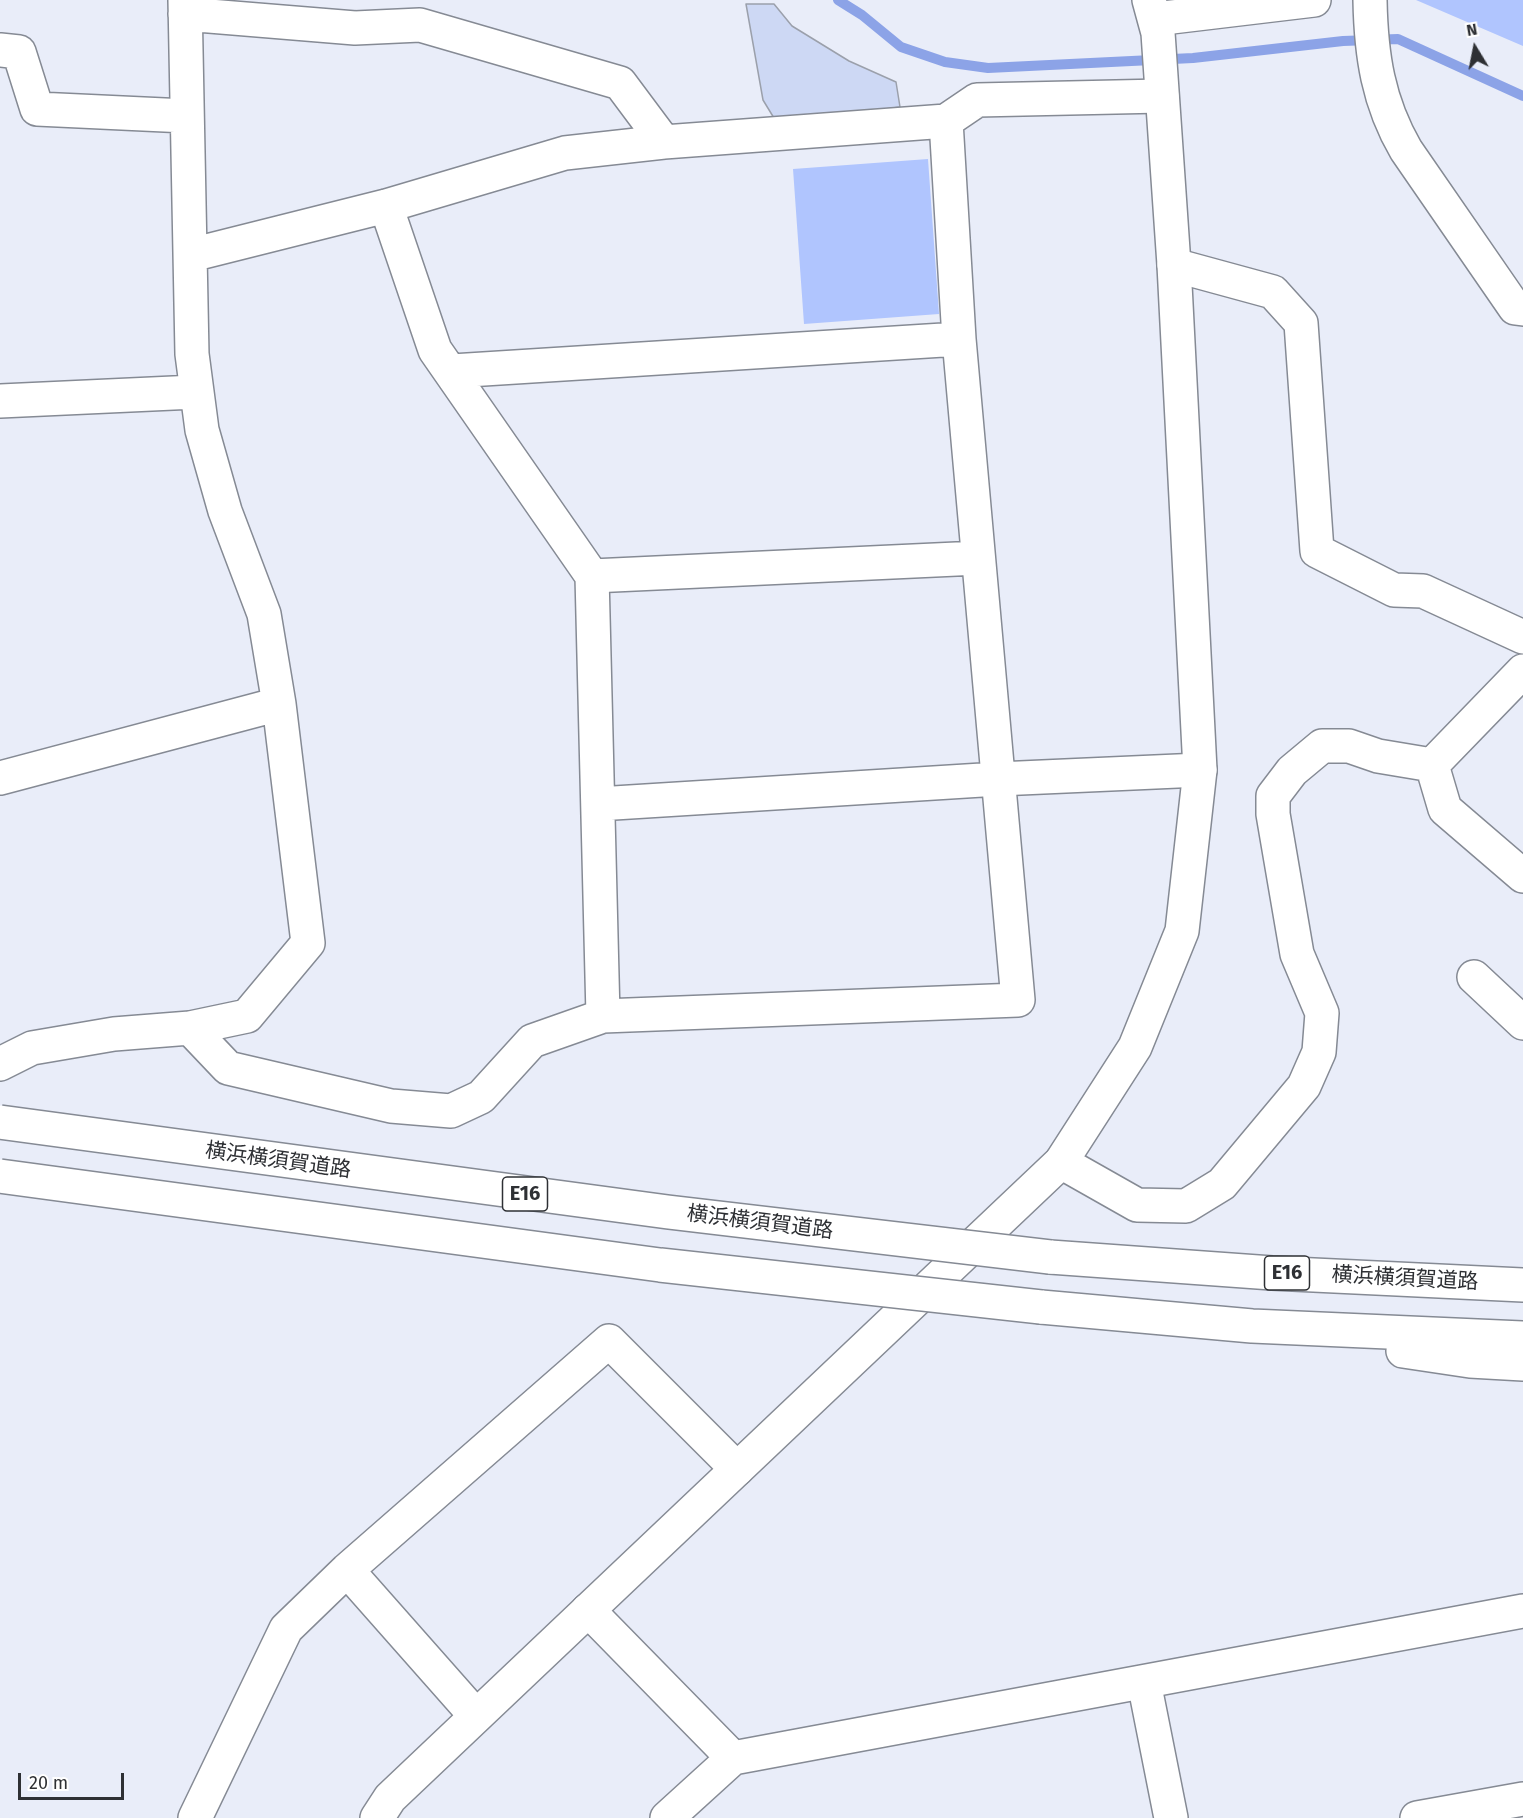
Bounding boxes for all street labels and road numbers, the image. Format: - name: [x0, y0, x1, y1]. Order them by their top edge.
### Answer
- street label: 横浜横須賀道路: [203, 1138, 353, 1184]
- road number: E16: [502, 1177, 548, 1211]
- street label: 横浜横須賀道路: [686, 1202, 834, 1244]
- road number: E16: [1264, 1256, 1310, 1290]
- street label: 横浜横須賀道路: [1331, 1263, 1479, 1295]

